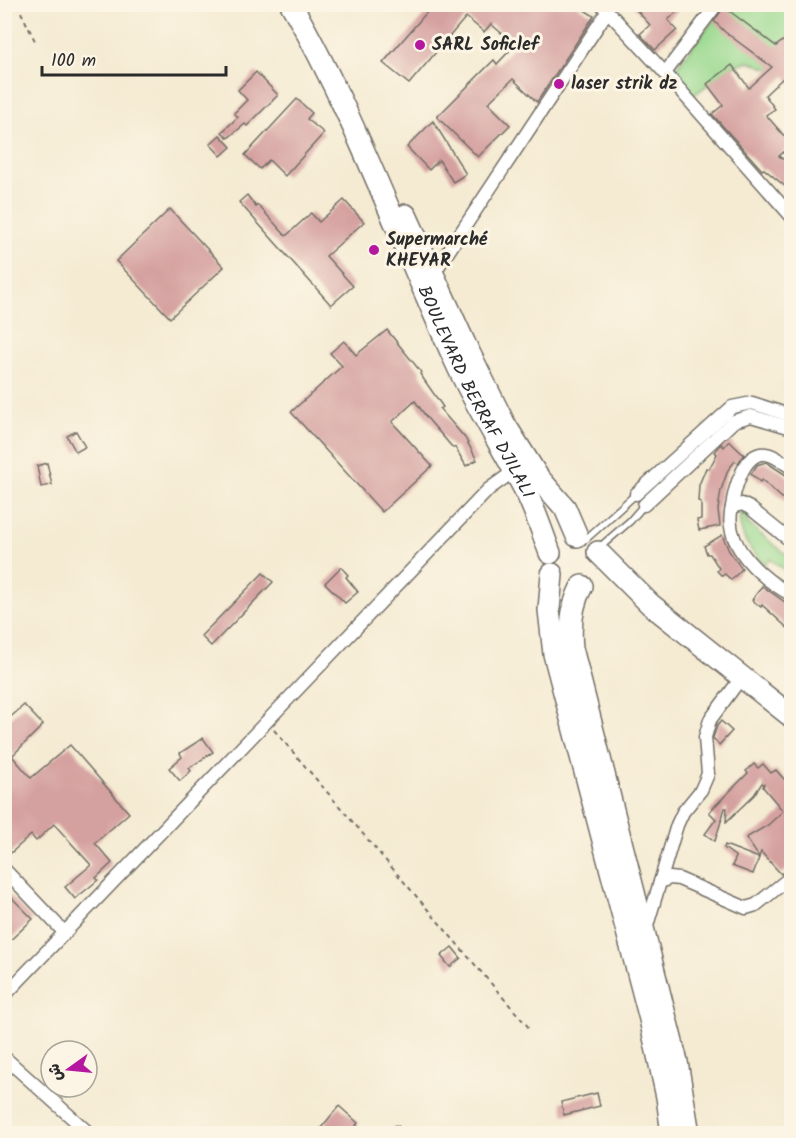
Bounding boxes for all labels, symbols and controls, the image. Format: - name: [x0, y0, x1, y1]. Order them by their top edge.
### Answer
- place label: SARL Soficlef: [432, 31, 541, 60]
- marker: SARL Soficlef: [413, 38, 427, 52]
- scale bar: [42, 39, 226, 77]
- text: 100 m: [51, 47, 96, 76]
- place label: laser strik dz: [571, 70, 678, 99]
- marker: laser strik dz: [552, 77, 566, 91]
- place label: Supermarché KHEYAR: [386, 226, 488, 276]
- marker: Supermarché KHEYAR: [367, 243, 381, 257]
- street label: BOULEVARD BERRAF DJILALI: [409, 281, 542, 503]
- north arrow: [39, 1039, 99, 1099]
- text: ش: [42, 1061, 70, 1084]

